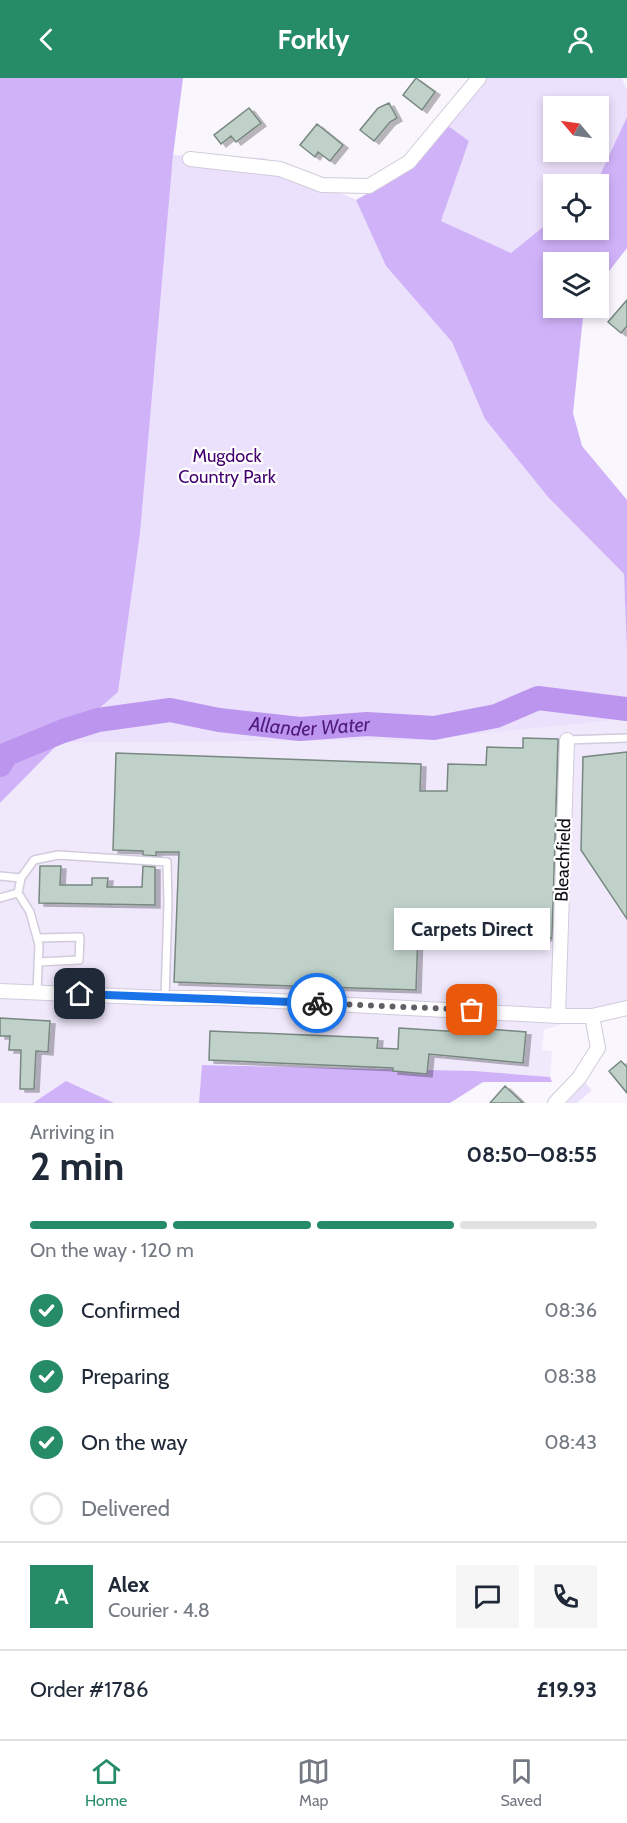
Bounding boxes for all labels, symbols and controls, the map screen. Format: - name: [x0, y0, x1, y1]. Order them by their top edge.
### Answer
- icon: back: [30, 23, 63, 56]
- text: Forkly: [277, 23, 350, 56]
- icon: person: [564, 23, 597, 56]
- north arrow: [543, 96, 609, 162]
- map controls: [543, 96, 609, 318]
- button: locate: [543, 174, 609, 240]
- button: layers: [543, 252, 609, 318]
- park label: Mugdock Country Park: [178, 445, 277, 488]
- water label: Allander Water: [247, 711, 371, 741]
- street label: Bleachfield: [551, 818, 575, 902]
- callout: Carpets Direct: [394, 908, 550, 950]
- text: Carpets Direct: [411, 917, 533, 941]
- pin: [54, 968, 105, 1019]
- courier: [287, 973, 347, 1033]
- icon: home: [63, 977, 96, 1010]
- pin: [446, 984, 497, 1035]
- icon: bike: [301, 987, 334, 1020]
- icon: bag: [455, 993, 488, 1026]
- text: Arriving in: [30, 1120, 114, 1144]
- text: 08:50–08:55: [466, 1141, 597, 1168]
- text: 2 min: [30, 1142, 124, 1190]
- text: On the way · 120 m: [30, 1238, 194, 1262]
- icon: check: [30, 1294, 63, 1327]
- text: Confirmed: [81, 1297, 180, 1324]
- text: 08:36: [545, 1298, 597, 1322]
- icon: check: [30, 1360, 63, 1393]
- text: Preparing: [81, 1363, 169, 1390]
- text: 08:38: [544, 1364, 597, 1388]
- icon: check: [30, 1426, 63, 1459]
- text: On the way: [81, 1429, 188, 1456]
- text: 08:43: [544, 1430, 597, 1454]
- text: Delivered: [81, 1495, 170, 1522]
- button: chat: [456, 1565, 519, 1628]
- button: phone: [534, 1565, 597, 1628]
- text: Alex: [108, 1571, 149, 1598]
- text: A: [55, 1583, 68, 1610]
- text: Courier · 4.8: [108, 1598, 210, 1622]
- text: Order #1786: [30, 1676, 148, 1703]
- text: £19.93: [537, 1676, 597, 1703]
- tab: Home: [85, 1755, 127, 1810]
- tab: Map: [297, 1755, 330, 1810]
- tab: Saved: [500, 1755, 542, 1810]

